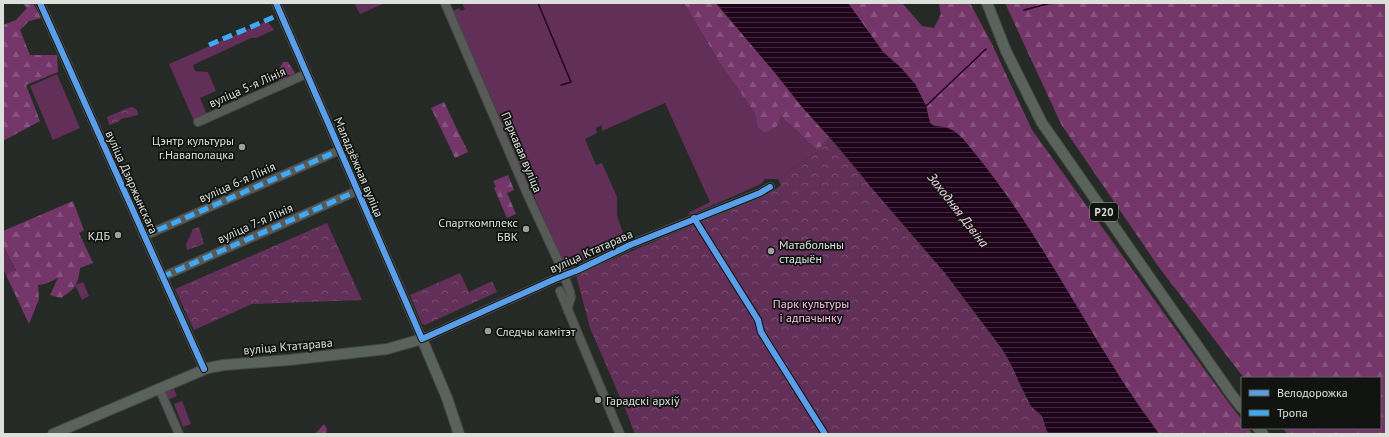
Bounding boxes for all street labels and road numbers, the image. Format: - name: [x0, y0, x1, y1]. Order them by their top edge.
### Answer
- street label: вуліца 5-я Лінія: [206, 63, 288, 111]
- street label: Паркавая вуліца: [498, 109, 546, 195]
- street label: Маладзёжная вуліца: [331, 115, 387, 220]
- street label: вуліца Дзяржынскага: [103, 128, 162, 236]
- street label: вуліца 6-я Лінія: [196, 158, 278, 206]
- street label: вуліца 7-я Лінія: [215, 200, 295, 246]
- road number: Р20: [1090, 203, 1118, 221]
- street label: вуліца Ктатарава: [547, 226, 635, 276]
- street label: вуліца Ктатарава: [243, 335, 333, 357]

